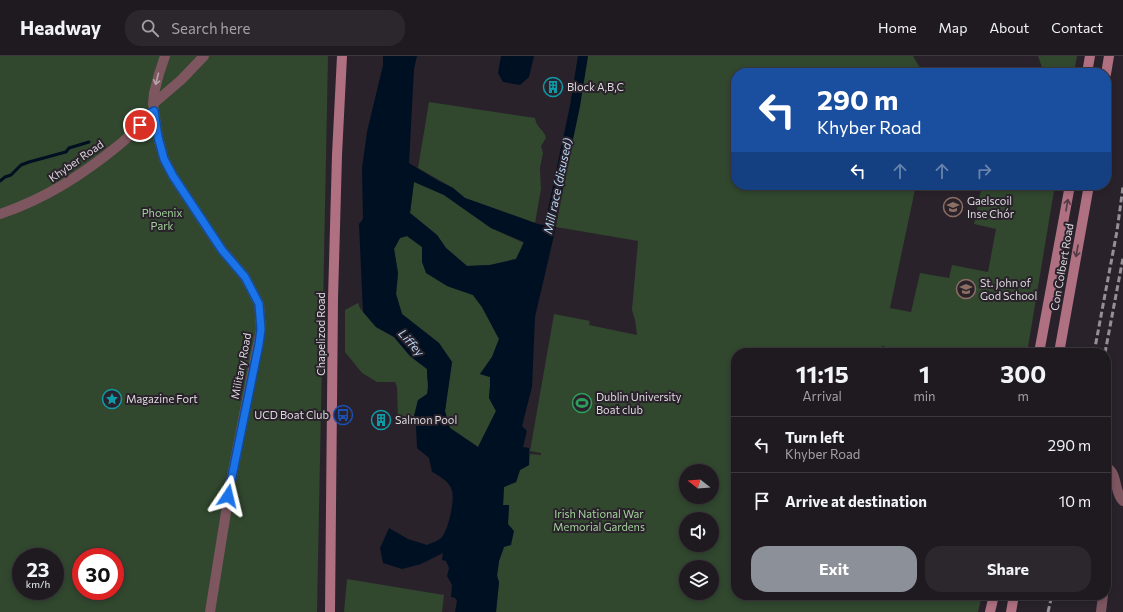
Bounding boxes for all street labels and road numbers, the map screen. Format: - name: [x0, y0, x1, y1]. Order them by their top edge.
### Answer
- street label: Khyber Road: [46, 137, 106, 184]
- street label: Con Colbert Road: [1047, 222, 1076, 312]
- street label: Chapelizod Road: [314, 292, 327, 376]
- street label: Military Road: [228, 332, 253, 400]

